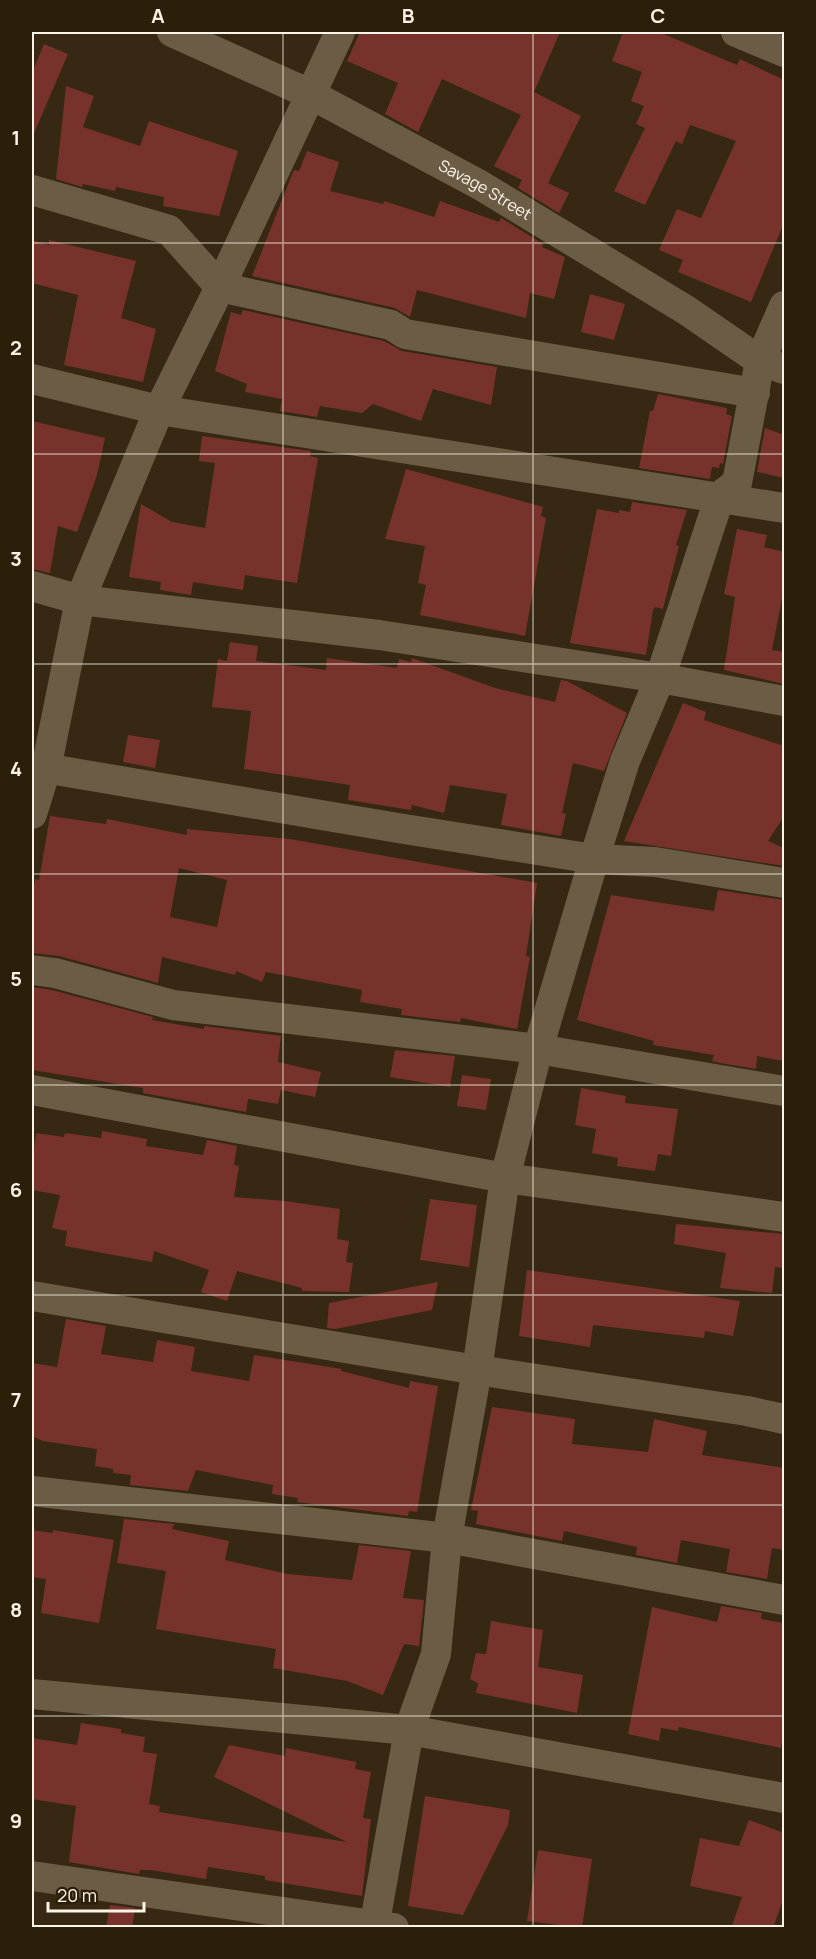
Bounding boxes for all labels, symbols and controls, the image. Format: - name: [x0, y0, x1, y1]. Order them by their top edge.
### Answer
- text: A: [151, 2, 165, 29]
- text: B: [402, 2, 415, 29]
- text: C: [651, 2, 665, 29]
- text: 1: [12, 124, 20, 151]
- street label: Savage Street: [435, 154, 536, 225]
- text: 2: [10, 334, 22, 361]
- text: 3: [10, 545, 22, 572]
- text: 4: [10, 755, 22, 782]
- text: 5: [10, 965, 22, 992]
- text: 6: [10, 1176, 22, 1203]
- text: 7: [11, 1386, 21, 1413]
- text: 8: [10, 1596, 22, 1623]
- text: 9: [10, 1807, 22, 1834]
- scale bar: [48, 1875, 144, 1913]
- text: 20 m: [57, 1883, 97, 1907]

